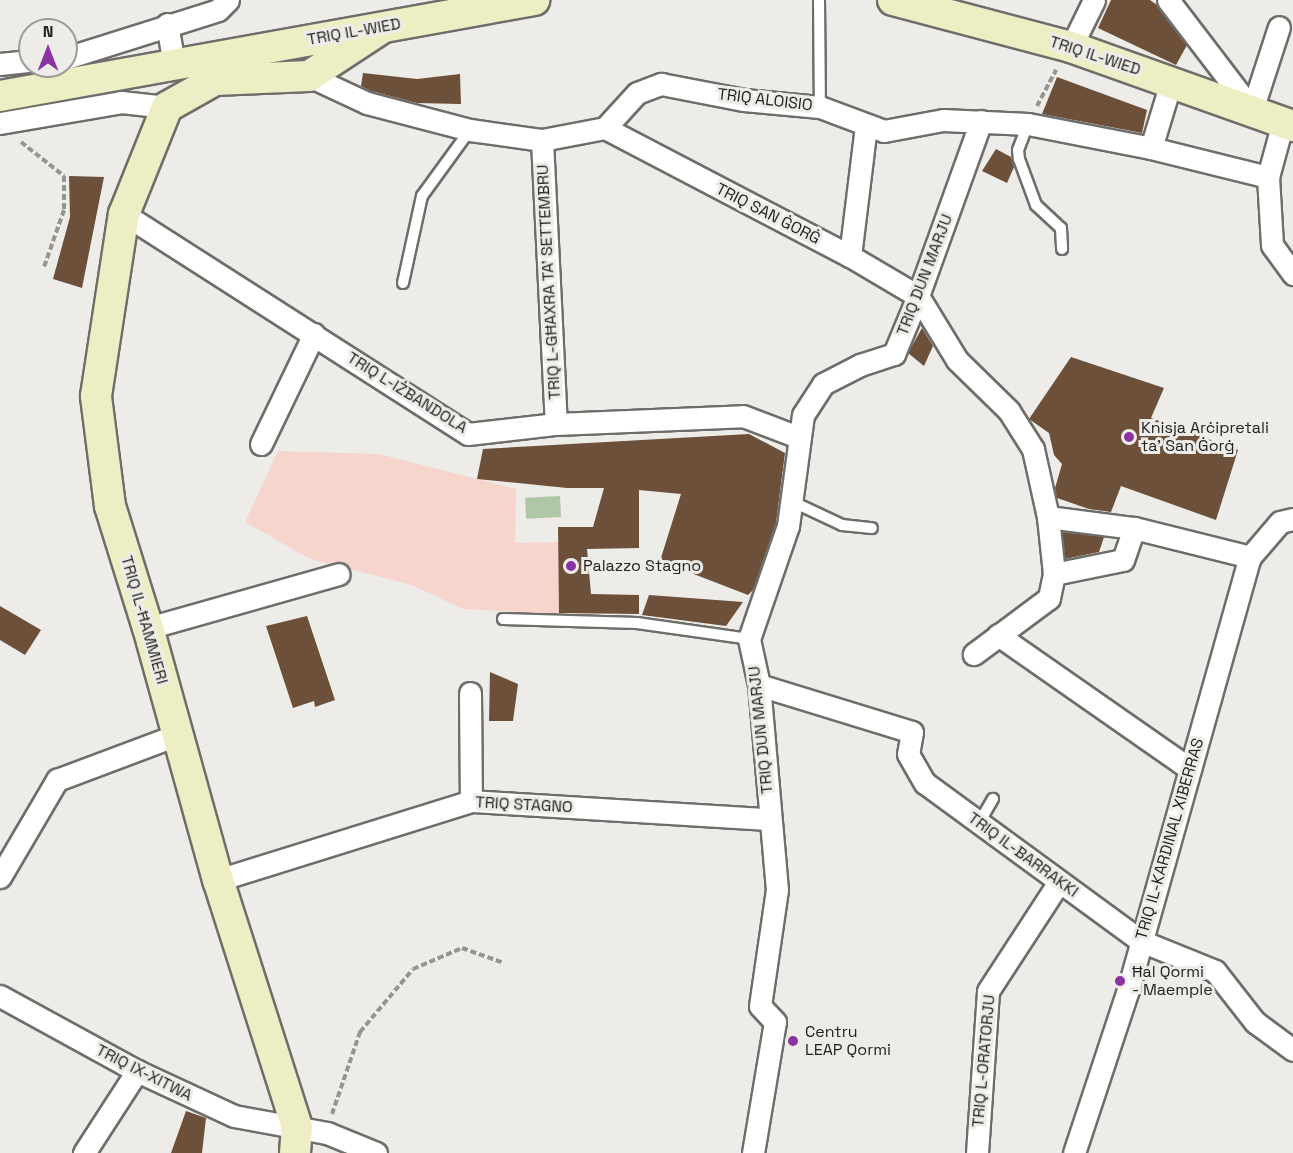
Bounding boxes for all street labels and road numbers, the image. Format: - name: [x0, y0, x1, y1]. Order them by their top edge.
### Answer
- street label: TRIQ IL-WIED: [306, 14, 402, 50]
- street label: TRIQ IL-WIED: [1047, 32, 1143, 80]
- street label: TRIQ ALOISIO: [716, 85, 814, 115]
- street label: TRIQ L-GĦAXRA TA' SETTEMBRU: [533, 164, 565, 400]
- street label: TRIQ SAN ĠORĠ: [713, 179, 823, 249]
- street label: TRIQ DUN MARJU: [893, 212, 957, 338]
- street label: TRIQ L-IŻBANDOLA: [343, 348, 471, 438]
- street label: TRIQ IL-ĦAMMIERI: [116, 554, 172, 686]
- street label: TRIQ DUN MARJU: [745, 665, 777, 795]
- street label: TRIQ IL-KARDINAL XIBERRAS: [1132, 736, 1208, 942]
- street label: TRIQ STAGNO: [475, 793, 573, 817]
- street label: TRIQ IL-BARRAKKI: [964, 809, 1082, 901]
- street label: TRIQ L-ORATORJU: [969, 994, 999, 1128]
- street label: TRIQ IX-XITWA: [93, 1041, 195, 1105]

